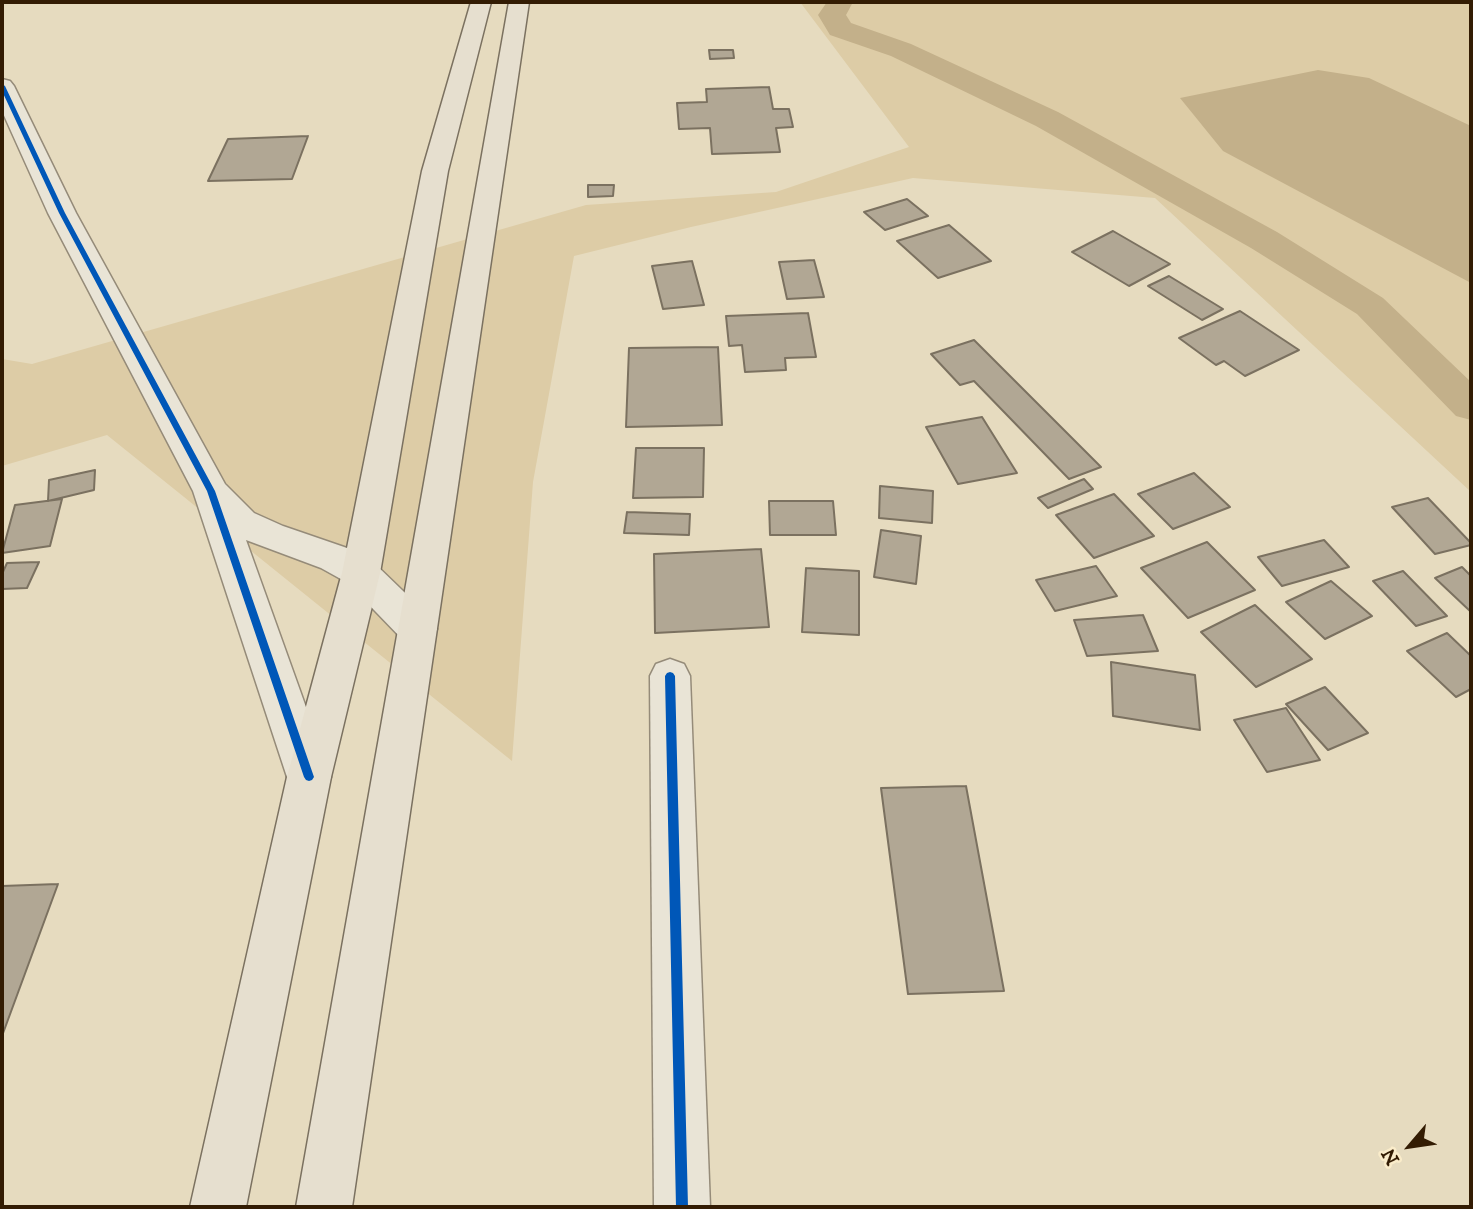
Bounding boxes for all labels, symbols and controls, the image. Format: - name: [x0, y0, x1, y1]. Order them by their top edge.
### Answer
- north arrow: [1375, 1111, 1445, 1181]
- text: N: [1377, 1144, 1405, 1169]

